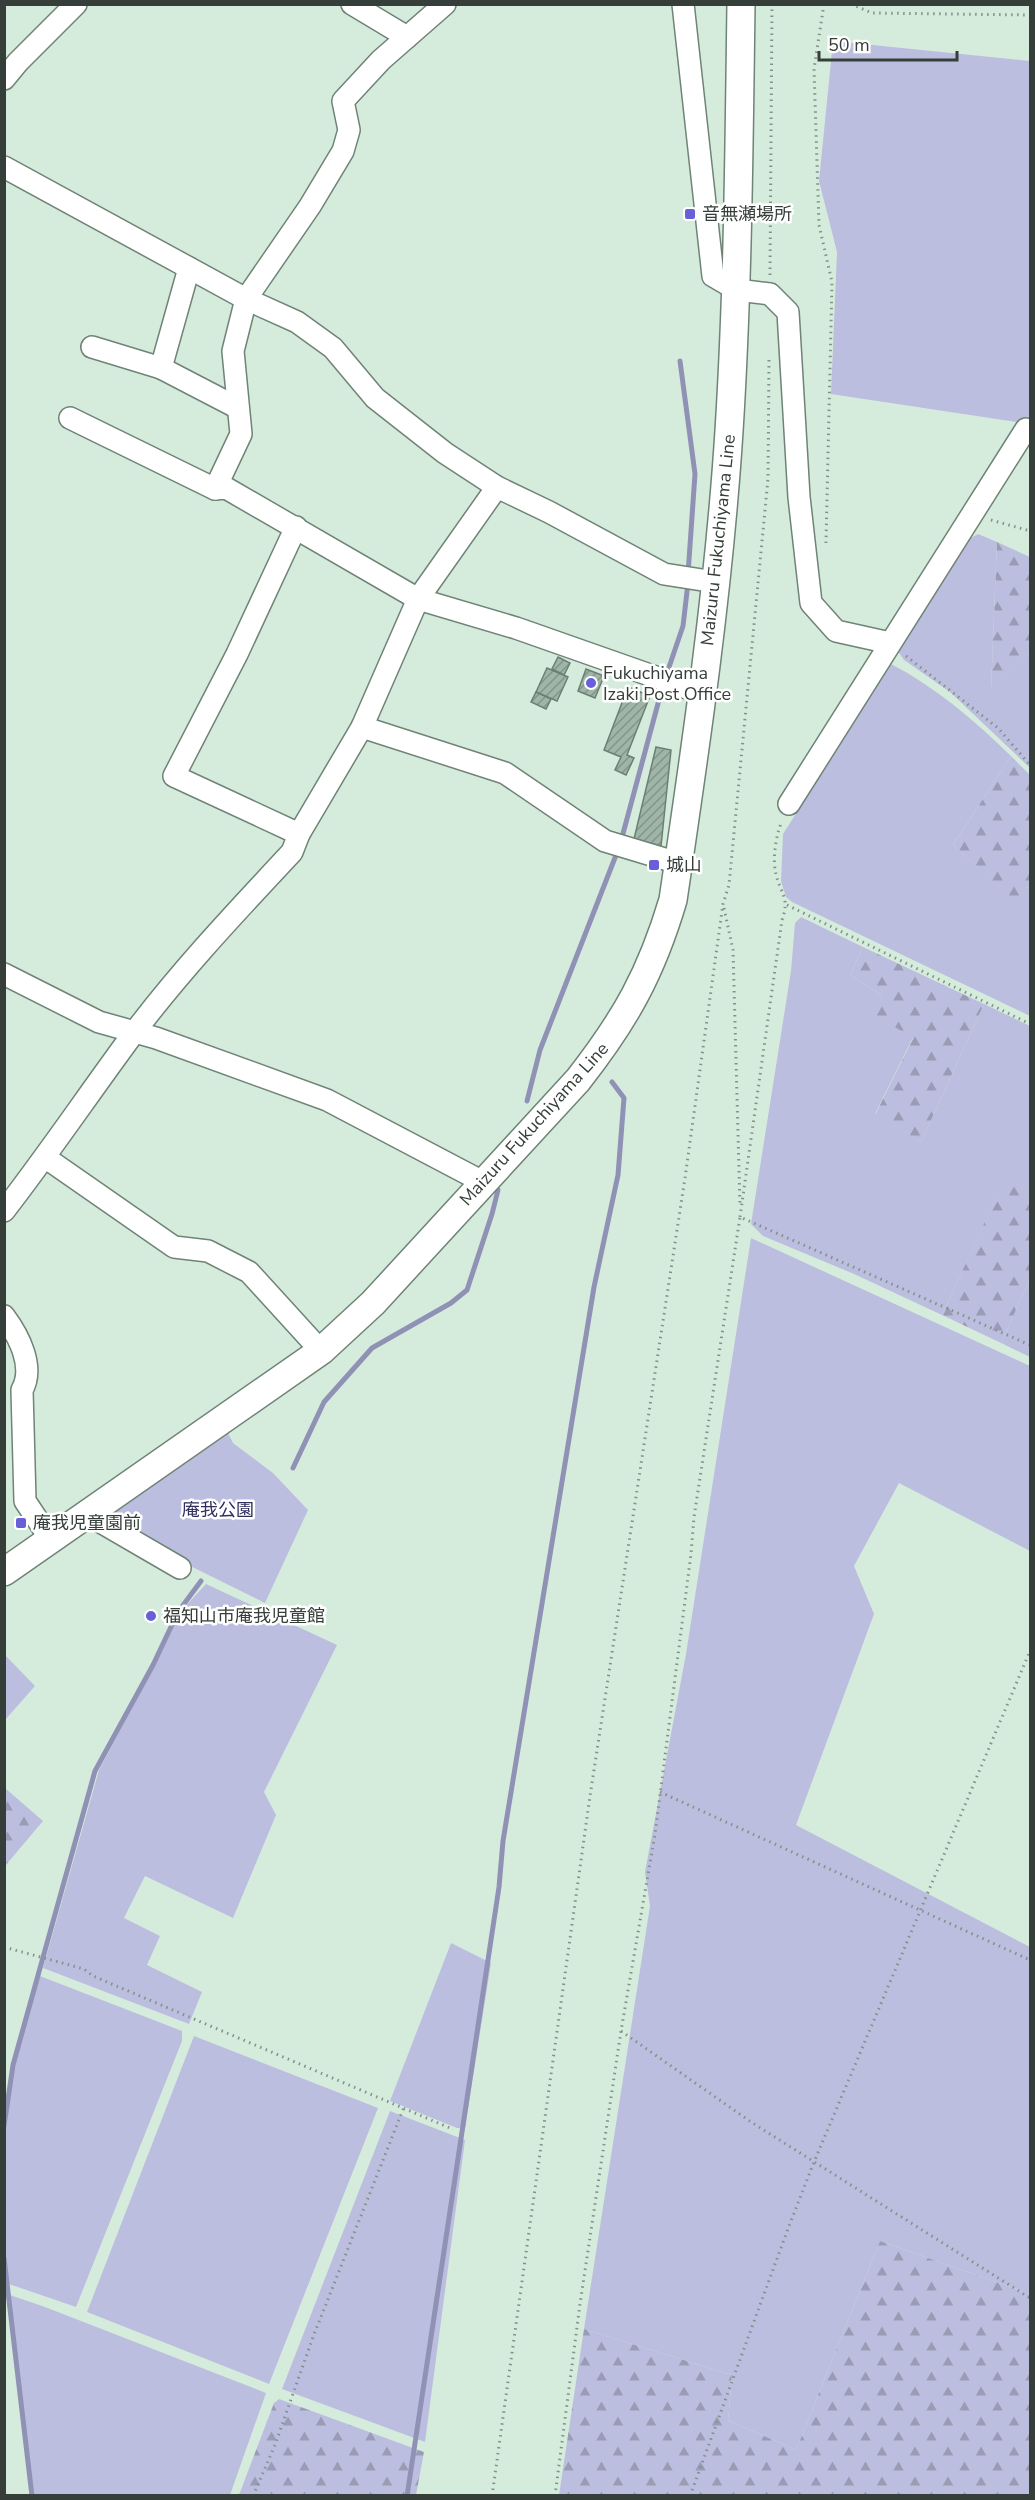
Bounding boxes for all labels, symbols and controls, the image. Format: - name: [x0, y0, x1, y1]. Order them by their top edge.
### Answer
- scale bar: [819, 24, 957, 62]
- text: 50 m: [828, 33, 870, 57]
- place label: 音無瀬場所: [702, 202, 792, 226]
- marker: 音無瀬場所: [683, 207, 697, 221]
- street label: Maizuru Fukuchiyama Line: [695, 433, 741, 647]
- place label: Fukuchiyama Izaki Post Office: [603, 661, 731, 706]
- marker: Fukuchiyama Izaki Post Office: [584, 676, 598, 690]
- place label: 城山: [666, 853, 702, 877]
- marker: 城山: [647, 858, 661, 872]
- street label: Maizuru Fukuchiyama Line: [454, 1037, 614, 1211]
- park label: 庵我公園: [182, 1498, 254, 1522]
- place label: 庵我児童園前: [33, 1511, 141, 1535]
- marker: 庵我児童園前: [14, 1516, 28, 1530]
- place label: 福知山市庵我児童館: [163, 1604, 325, 1628]
- marker: 福知山市庵我児童館: [144, 1609, 158, 1623]

